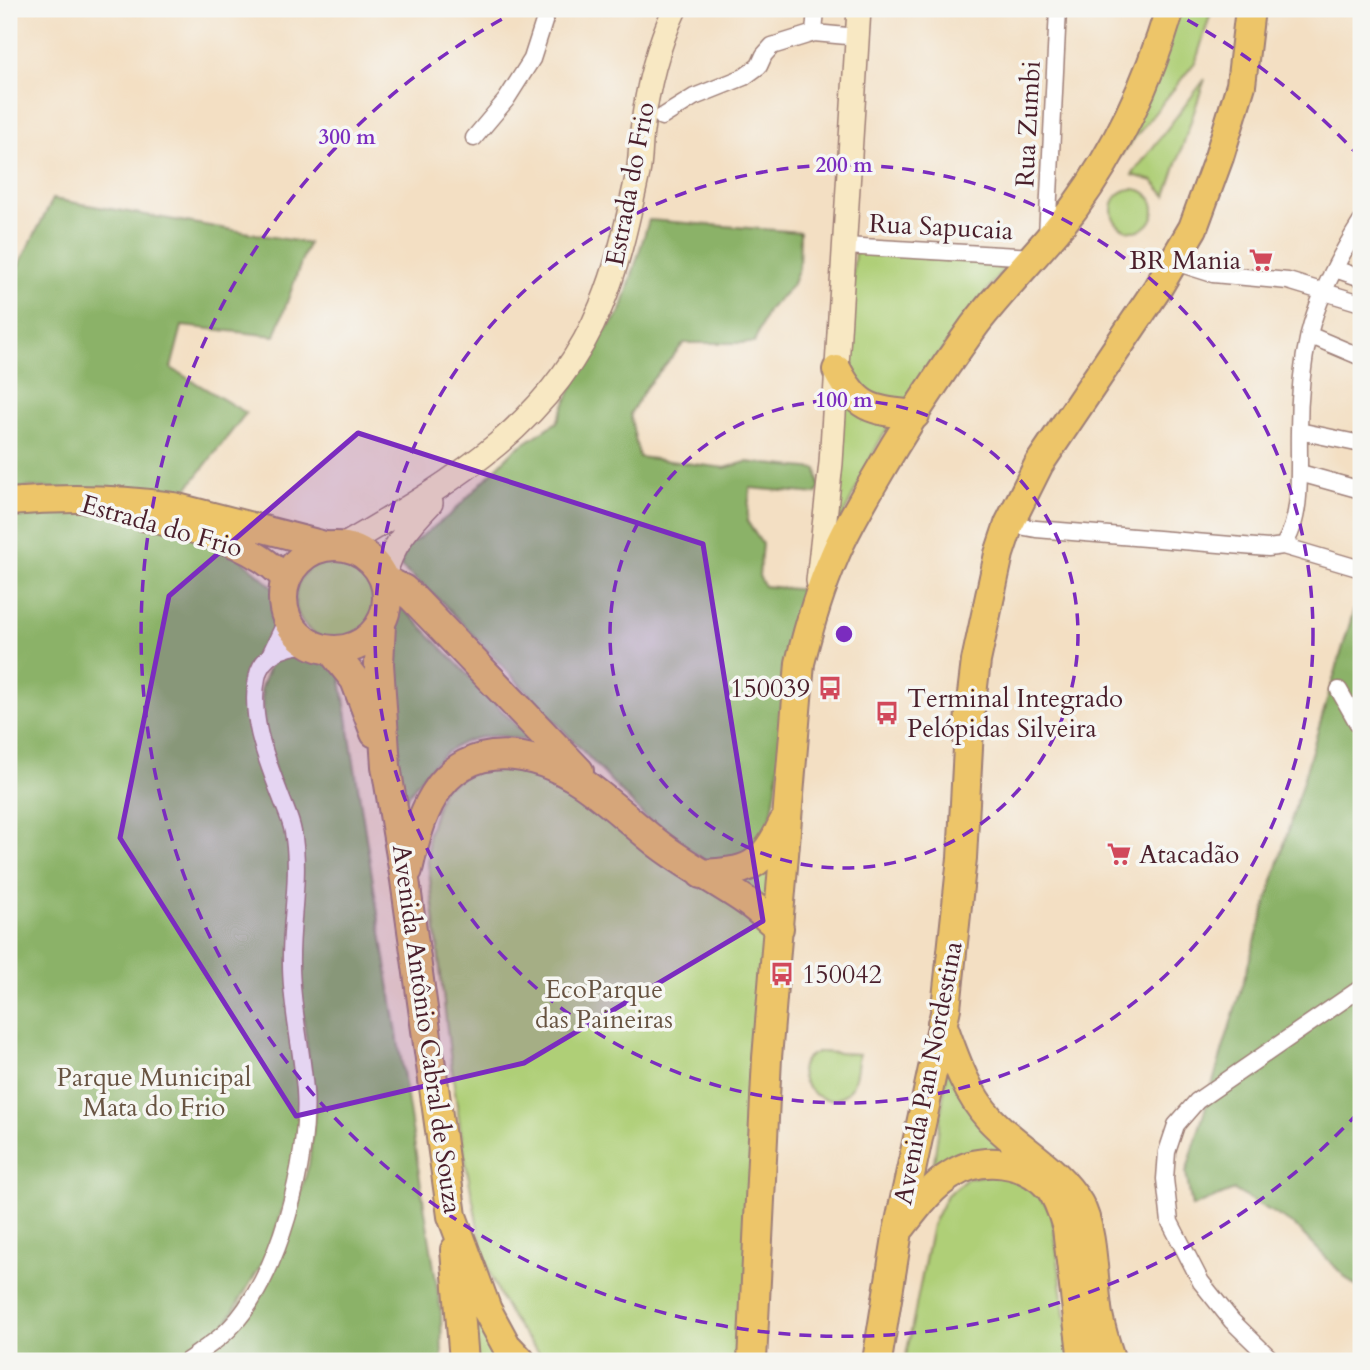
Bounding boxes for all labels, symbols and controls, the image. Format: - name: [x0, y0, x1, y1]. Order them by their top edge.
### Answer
- street label: Rua Zumbi: [1007, 60, 1049, 188]
- street label: Estrada do Frio: [597, 99, 663, 269]
- text: 300 m: [318, 123, 376, 152]
- text: 200 m: [815, 151, 873, 180]
- street label: Rua Sapucaia: [868, 206, 1014, 248]
- place label: BR Mania: [1129, 243, 1241, 278]
- supermarket icon: BR Mania: [1247, 246, 1275, 274]
- text: 100 m: [815, 386, 873, 415]
- street label: Estrada do Frio: [77, 486, 247, 566]
- centre of rings: [832, 622, 856, 646]
- place label: 150039: [730, 671, 810, 706]
- bus stop icon: 150039: [816, 674, 844, 702]
- place label: Terminal Integrado Pelópidas Silveira: [907, 681, 1123, 746]
- bus stop icon: Terminal Integrado Pelópidas Silveira: [873, 699, 901, 727]
- place label: Atacadão: [1139, 837, 1239, 872]
- supermarket icon: Atacadão: [1105, 840, 1133, 868]
- street label: Avenida Antônio Cabral de Souza: [384, 842, 470, 1216]
- street label: Avenida Pan Nordestina: [885, 938, 971, 1208]
- place label: 150042: [802, 957, 882, 992]
- bus stop icon: 150042: [768, 960, 796, 988]
- park label: EcoParque das Paineiras: [535, 972, 673, 1037]
- park label: Parque Municipal Mata do Frio: [57, 1060, 252, 1125]

